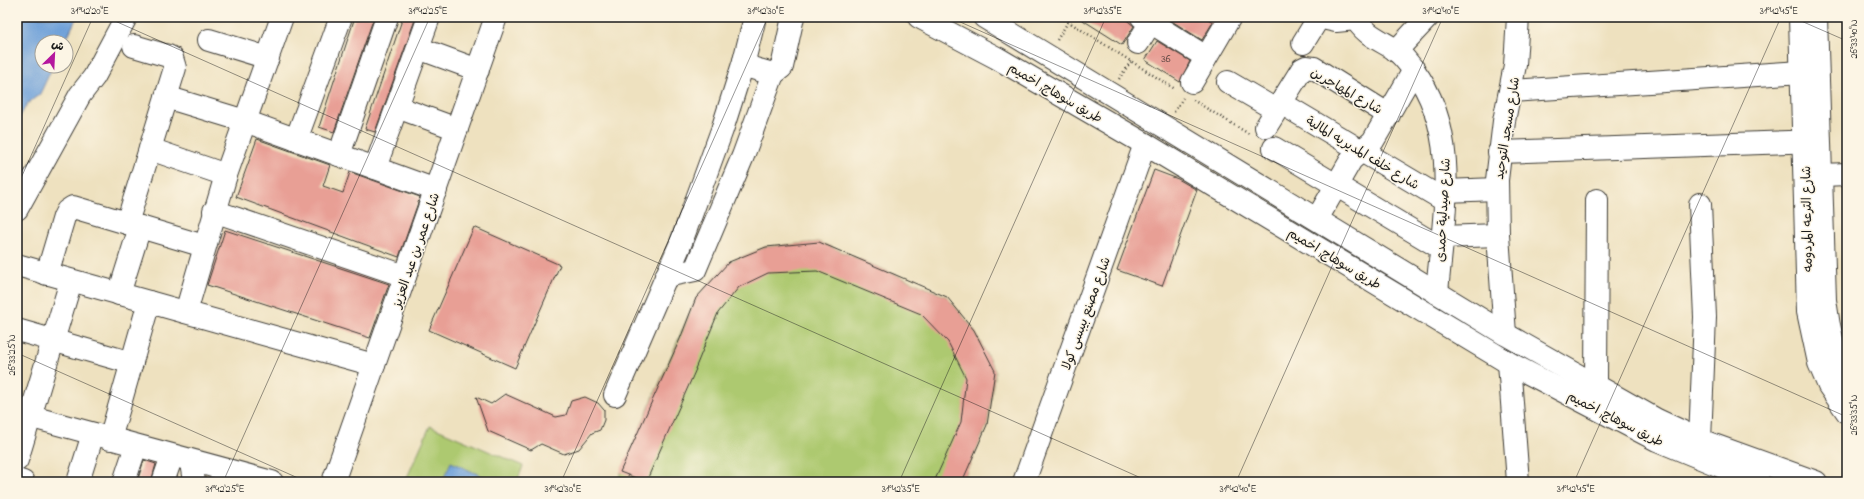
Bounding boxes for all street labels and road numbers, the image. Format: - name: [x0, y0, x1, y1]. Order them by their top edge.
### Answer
- street label: طريق سوهاج, اخميم: [1005, 59, 1106, 128]
- street label: شارع المهاجرين: [1307, 63, 1386, 120]
- street label: شارع مسجد التوحيد: [1490, 75, 1525, 181]
- street label: شارع خلف المديريه المالية: [1302, 112, 1423, 195]
- street label: شارع صيدلية حمدى: [1431, 158, 1456, 263]
- street label: شارع الترعه المردومه: [1797, 166, 1818, 272]
- street label: شارع عمر بن عبد العزيز: [387, 190, 445, 312]
- street label: طريق سوهاج, اخميم: [1284, 224, 1385, 295]
- street label: شارع مصنع بيبسى كولا: [1057, 254, 1116, 373]
- street label: طريق سوهاج, اخميم: [1564, 387, 1667, 452]

